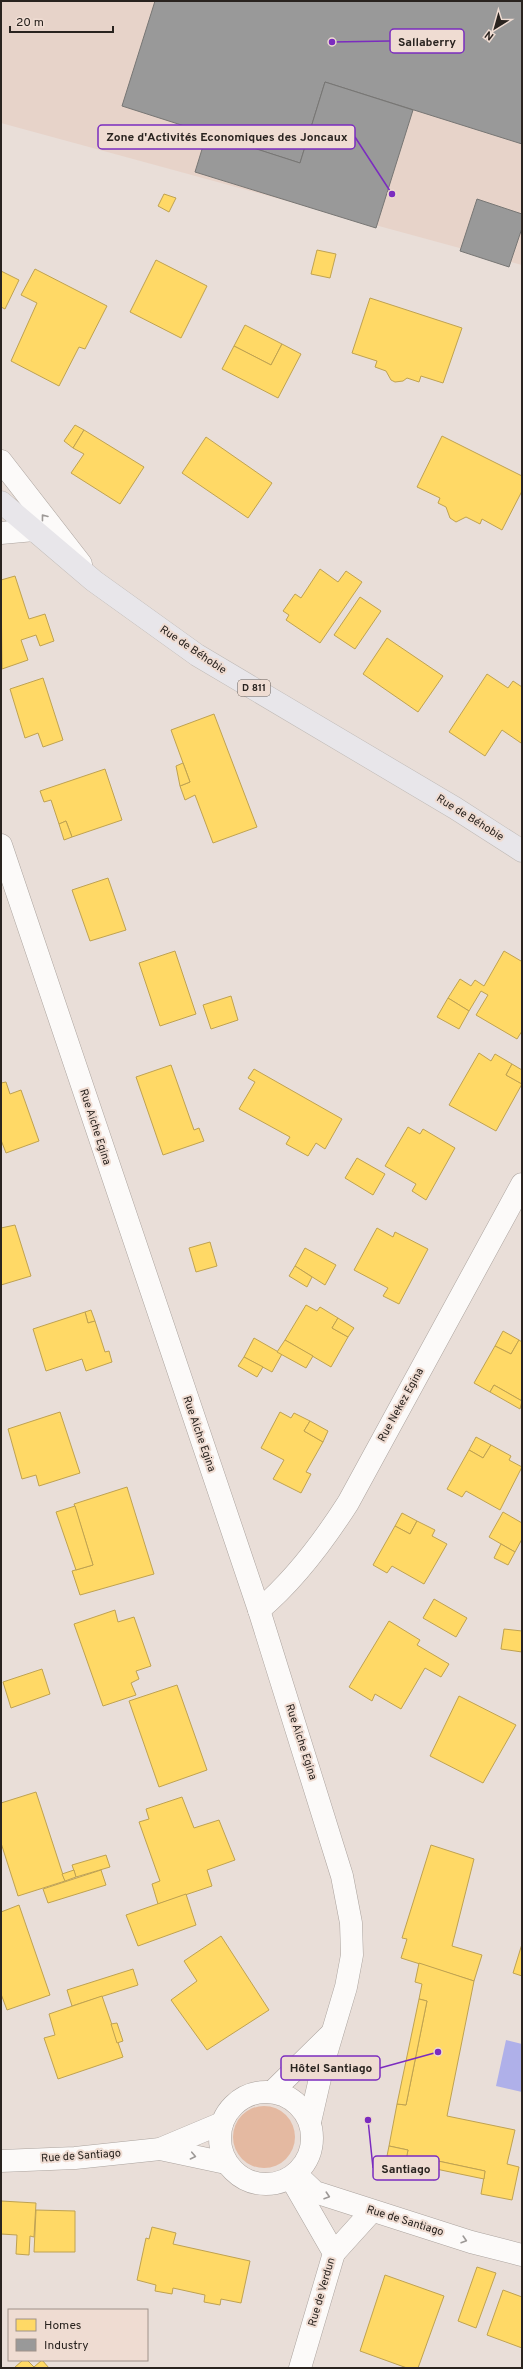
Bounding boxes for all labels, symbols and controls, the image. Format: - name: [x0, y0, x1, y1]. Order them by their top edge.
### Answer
- scale bar: [10, 8, 113, 34]
- north arrow: [475, 8, 515, 48]
- text: 20 m: [16, 15, 44, 31]
- text: N: [482, 27, 497, 43]
- callout: Sallaberry: [390, 29, 464, 53]
- text: Sallaberry: [398, 35, 456, 51]
- callout: Zone d'Activités Economiques des Joncaux: [98, 125, 355, 149]
- text: Zone d'Activités Economiques des Joncaux: [106, 130, 348, 146]
- one-way arrow: [42, 514, 49, 521]
- street label: Rue de Béhobie: [157, 623, 229, 677]
- road number: D 811: [238, 680, 270, 696]
- street label: Rue de Béhobie: [434, 792, 506, 844]
- street label: Rue Aiche Egina: [76, 1087, 114, 1167]
- street label: Rue Nekez Egina: [375, 1365, 427, 1444]
- street label: Rue Aiche Egina: [179, 1394, 219, 1474]
- street label: Rue Aiche Egina: [282, 1702, 320, 1782]
- callout: Hôtel Santiago: [281, 2056, 380, 2080]
- text: Hôtel Santiago: [290, 2061, 372, 2077]
- street label: Rue de Santiago: [41, 2146, 121, 2166]
- one-way arrow: [190, 2152, 197, 2160]
- callout: Santiago: [373, 2156, 439, 2180]
- text: Santiago: [381, 2162, 431, 2178]
- one-way arrow: [323, 2191, 330, 2200]
- street label: Rue de Santiago: [365, 2203, 445, 2239]
- one-way arrow: [460, 2235, 467, 2243]
- street label: Rue de Verdun: [306, 2256, 338, 2328]
- legend: [8, 2309, 148, 2361]
- text: Homes: [44, 2318, 81, 2334]
- text: Industry: [44, 2338, 89, 2354]

